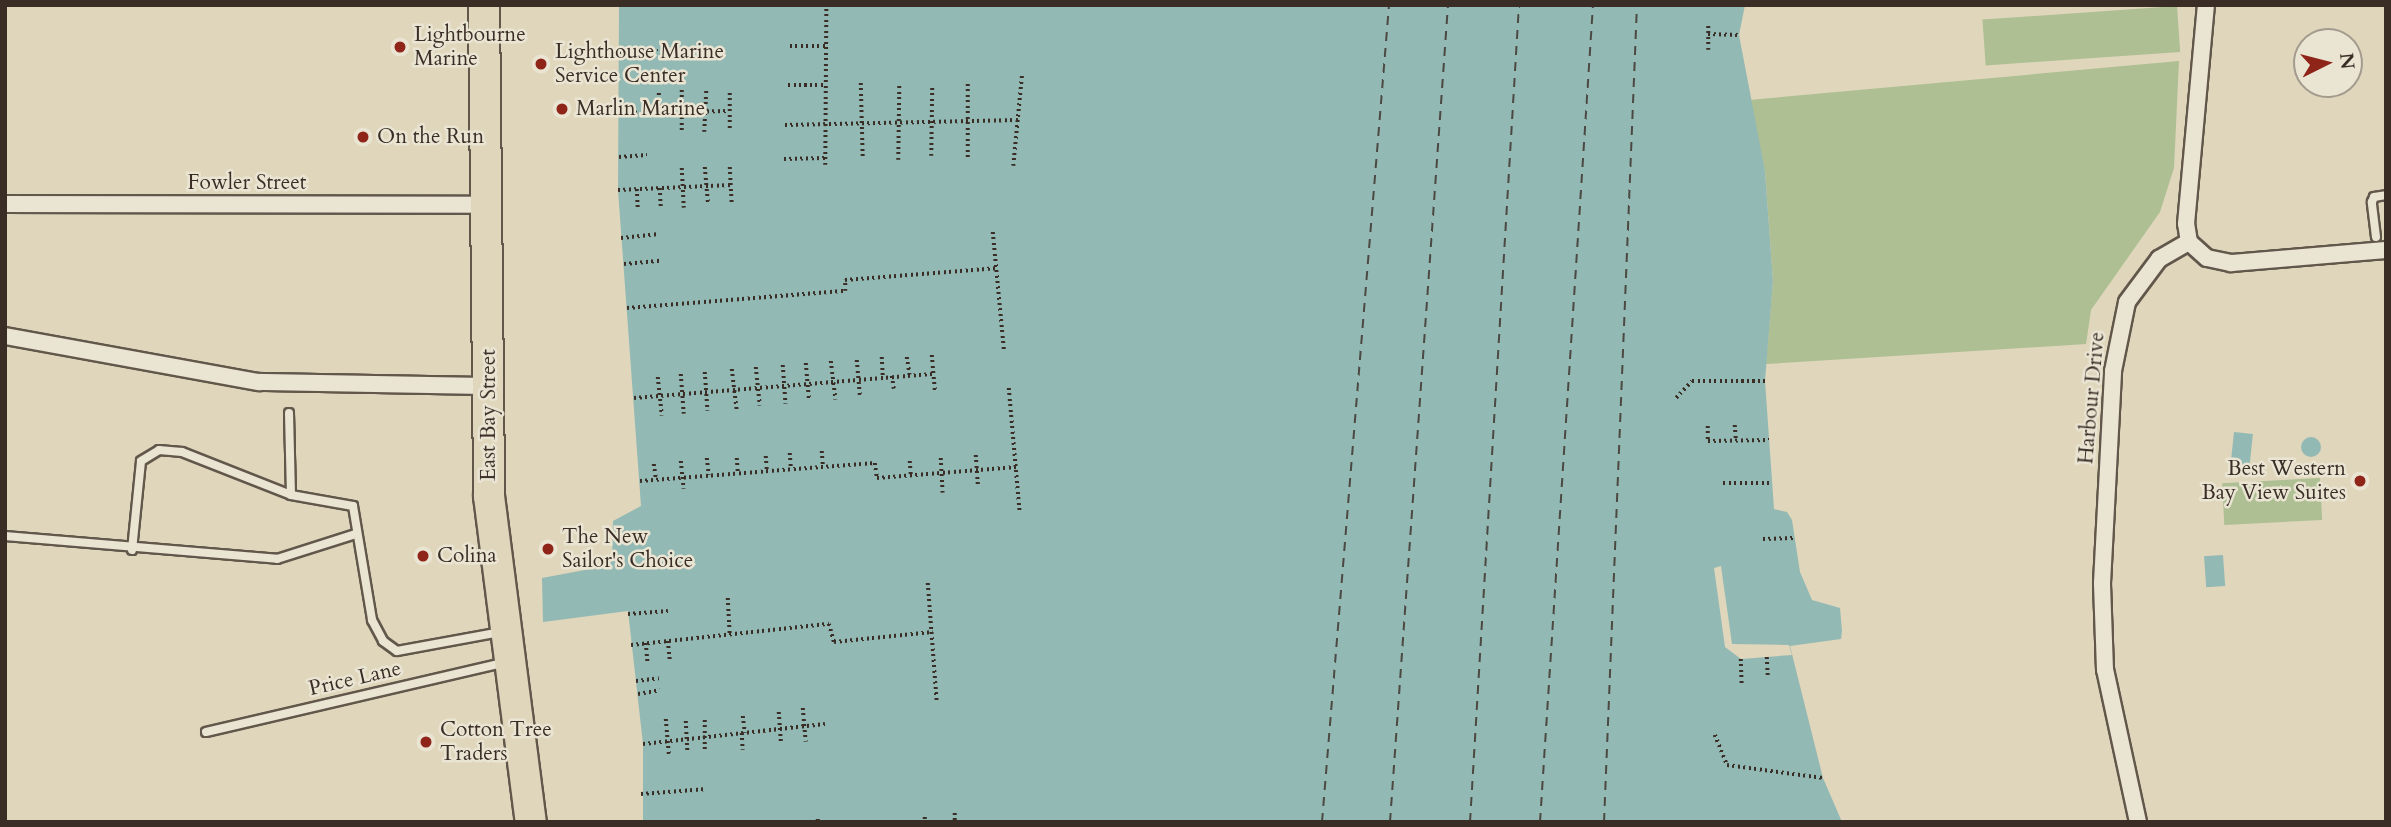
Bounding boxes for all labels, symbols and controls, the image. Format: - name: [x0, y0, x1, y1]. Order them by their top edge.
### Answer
- place label: Lightbourne Marine: [414, 22, 526, 72]
- north arrow: [2293, 28, 2363, 98]
- marker: Lightbourne Marine: [392, 39, 408, 55]
- place label: Lighthouse Marine Service Center: [555, 39, 724, 89]
- text: N: [2333, 51, 2361, 71]
- marker: Lighthouse Marine Service Center: [533, 56, 549, 72]
- place label: Marlin Marine: [576, 96, 705, 122]
- marker: Marlin Marine: [554, 101, 570, 117]
- place label: On the Run: [377, 124, 484, 150]
- marker: On the Run: [355, 129, 371, 145]
- street label: Fowler Street: [188, 170, 306, 196]
- street label: Harbour Drive: [2074, 331, 2110, 465]
- street label: East Bay Street: [476, 349, 502, 481]
- place label: Best Western Bay View Suites: [2201, 456, 2346, 506]
- marker: Best Western Bay View Suites: [2352, 473, 2368, 489]
- place label: The New Sailor's Choice: [562, 524, 693, 574]
- marker: The New Sailor's Choice: [540, 541, 556, 557]
- place label: Colina: [437, 543, 497, 569]
- marker: Colina: [415, 548, 431, 564]
- street label: Price Lane: [306, 656, 404, 702]
- place label: Cotton Tree Traders: [440, 717, 552, 767]
- marker: Cotton Tree Traders: [418, 734, 434, 750]

